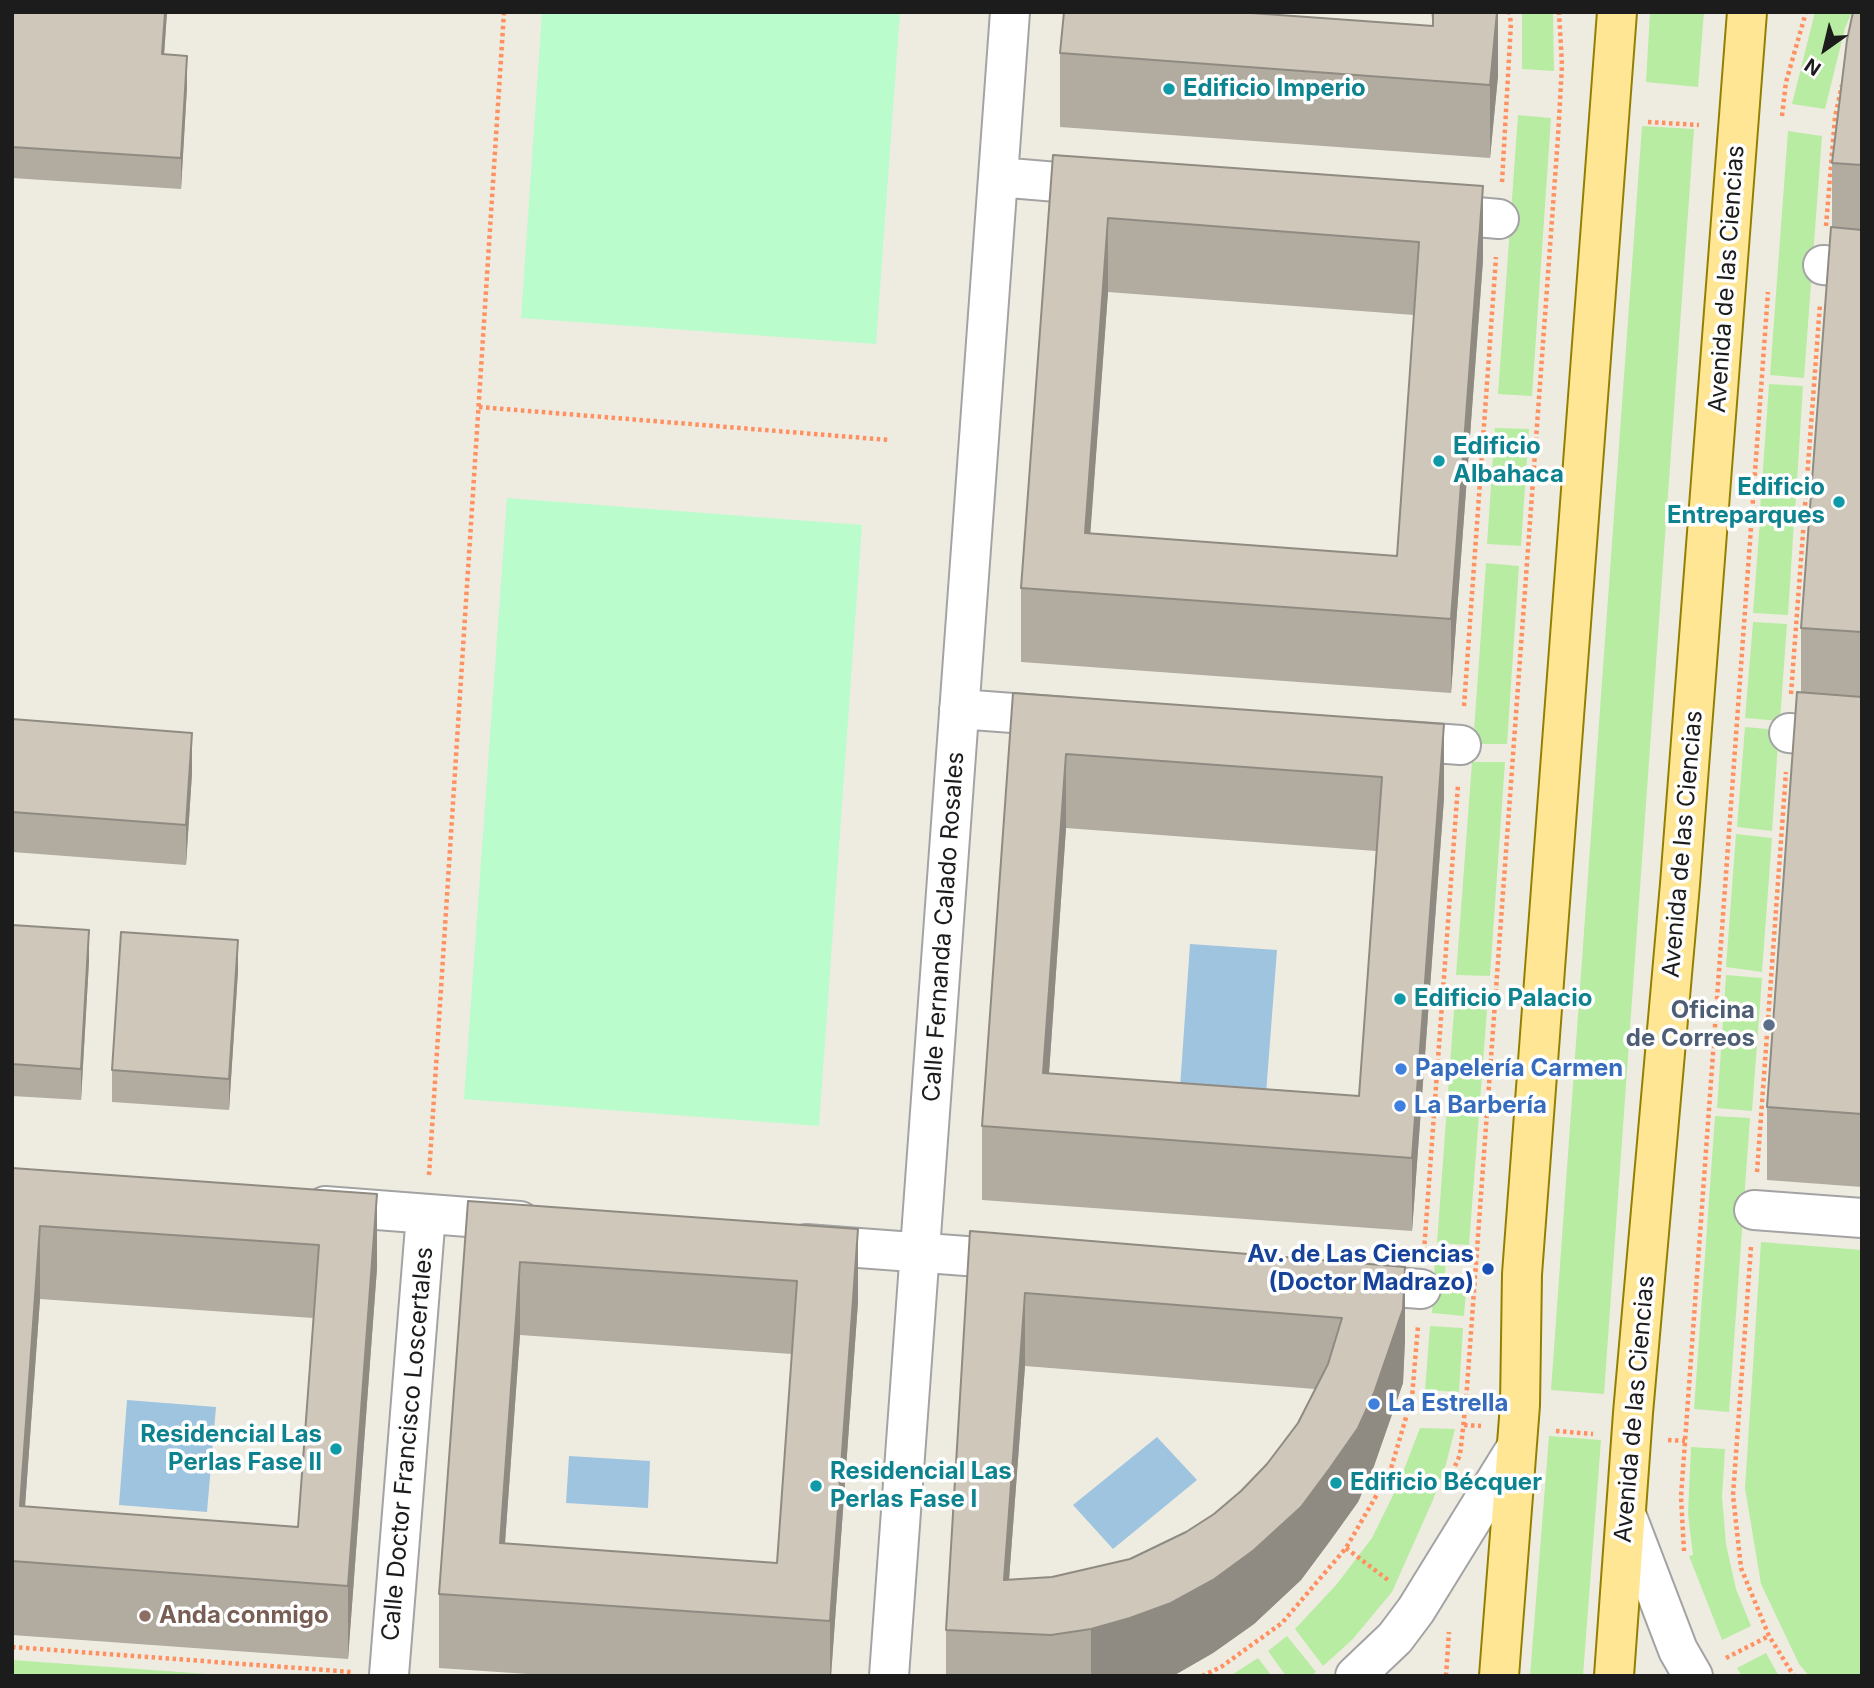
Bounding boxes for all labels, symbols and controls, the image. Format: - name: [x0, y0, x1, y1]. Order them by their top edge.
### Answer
- north arrow: [1790, 14, 1860, 84]
- text: N: [1801, 53, 1825, 80]
- place label: Edificio Imperio: [1183, 75, 1366, 103]
- marker: Edificio Imperio: [1161, 81, 1177, 97]
- street label: Avenida de las Ciencias: [1703, 144, 1751, 414]
- place label: Edificio Albahaca: [1453, 433, 1564, 489]
- marker: Edificio Albahaca: [1431, 453, 1447, 469]
- place label: Edificio Entreparques: [1667, 474, 1825, 530]
- marker: Edificio Entreparques: [1831, 494, 1847, 510]
- street label: Avenida de las Ciencias: [1657, 709, 1709, 979]
- street label: Calle Fernanda Calado Rosales: [917, 751, 971, 1103]
- place label: Edificio Palacio: [1414, 985, 1592, 1013]
- marker: Edificio Palacio: [1392, 991, 1408, 1007]
- place label: Oficina de Correos: [1626, 997, 1755, 1053]
- marker: Oficina de Correos: [1761, 1017, 1777, 1033]
- place label: Papelería Carmen: [1415, 1055, 1623, 1083]
- marker: Papelería Carmen: [1393, 1061, 1409, 1077]
- place label: La Barbería: [1414, 1092, 1547, 1120]
- marker: La Barbería: [1392, 1098, 1408, 1114]
- place label: Av. de Las Ciencias (Doctor Madrazo): [1247, 1241, 1474, 1297]
- street label: Calle Doctor Francisco Loscertales: [376, 1246, 440, 1642]
- marker: Av. de Las Ciencias (Doctor Madrazo): [1480, 1261, 1496, 1277]
- street label: Avenida de las Ciencias: [1609, 1274, 1661, 1544]
- place label: La Estrella: [1388, 1390, 1508, 1418]
- marker: La Estrella: [1366, 1396, 1382, 1412]
- place label: Residencial Las Perlas Fase II: [140, 1421, 322, 1477]
- marker: Residencial Las Perlas Fase II: [328, 1441, 344, 1457]
- place label: Residencial Las Perlas Fase I: [830, 1458, 1012, 1514]
- place label: Edificio Bécquer: [1350, 1469, 1542, 1497]
- marker: Edificio Bécquer: [1328, 1475, 1344, 1491]
- marker: Residencial Las Perlas Fase I: [808, 1478, 824, 1494]
- place label: Anda conmigo: [159, 1602, 329, 1630]
- marker: Anda conmigo: [137, 1608, 153, 1624]

